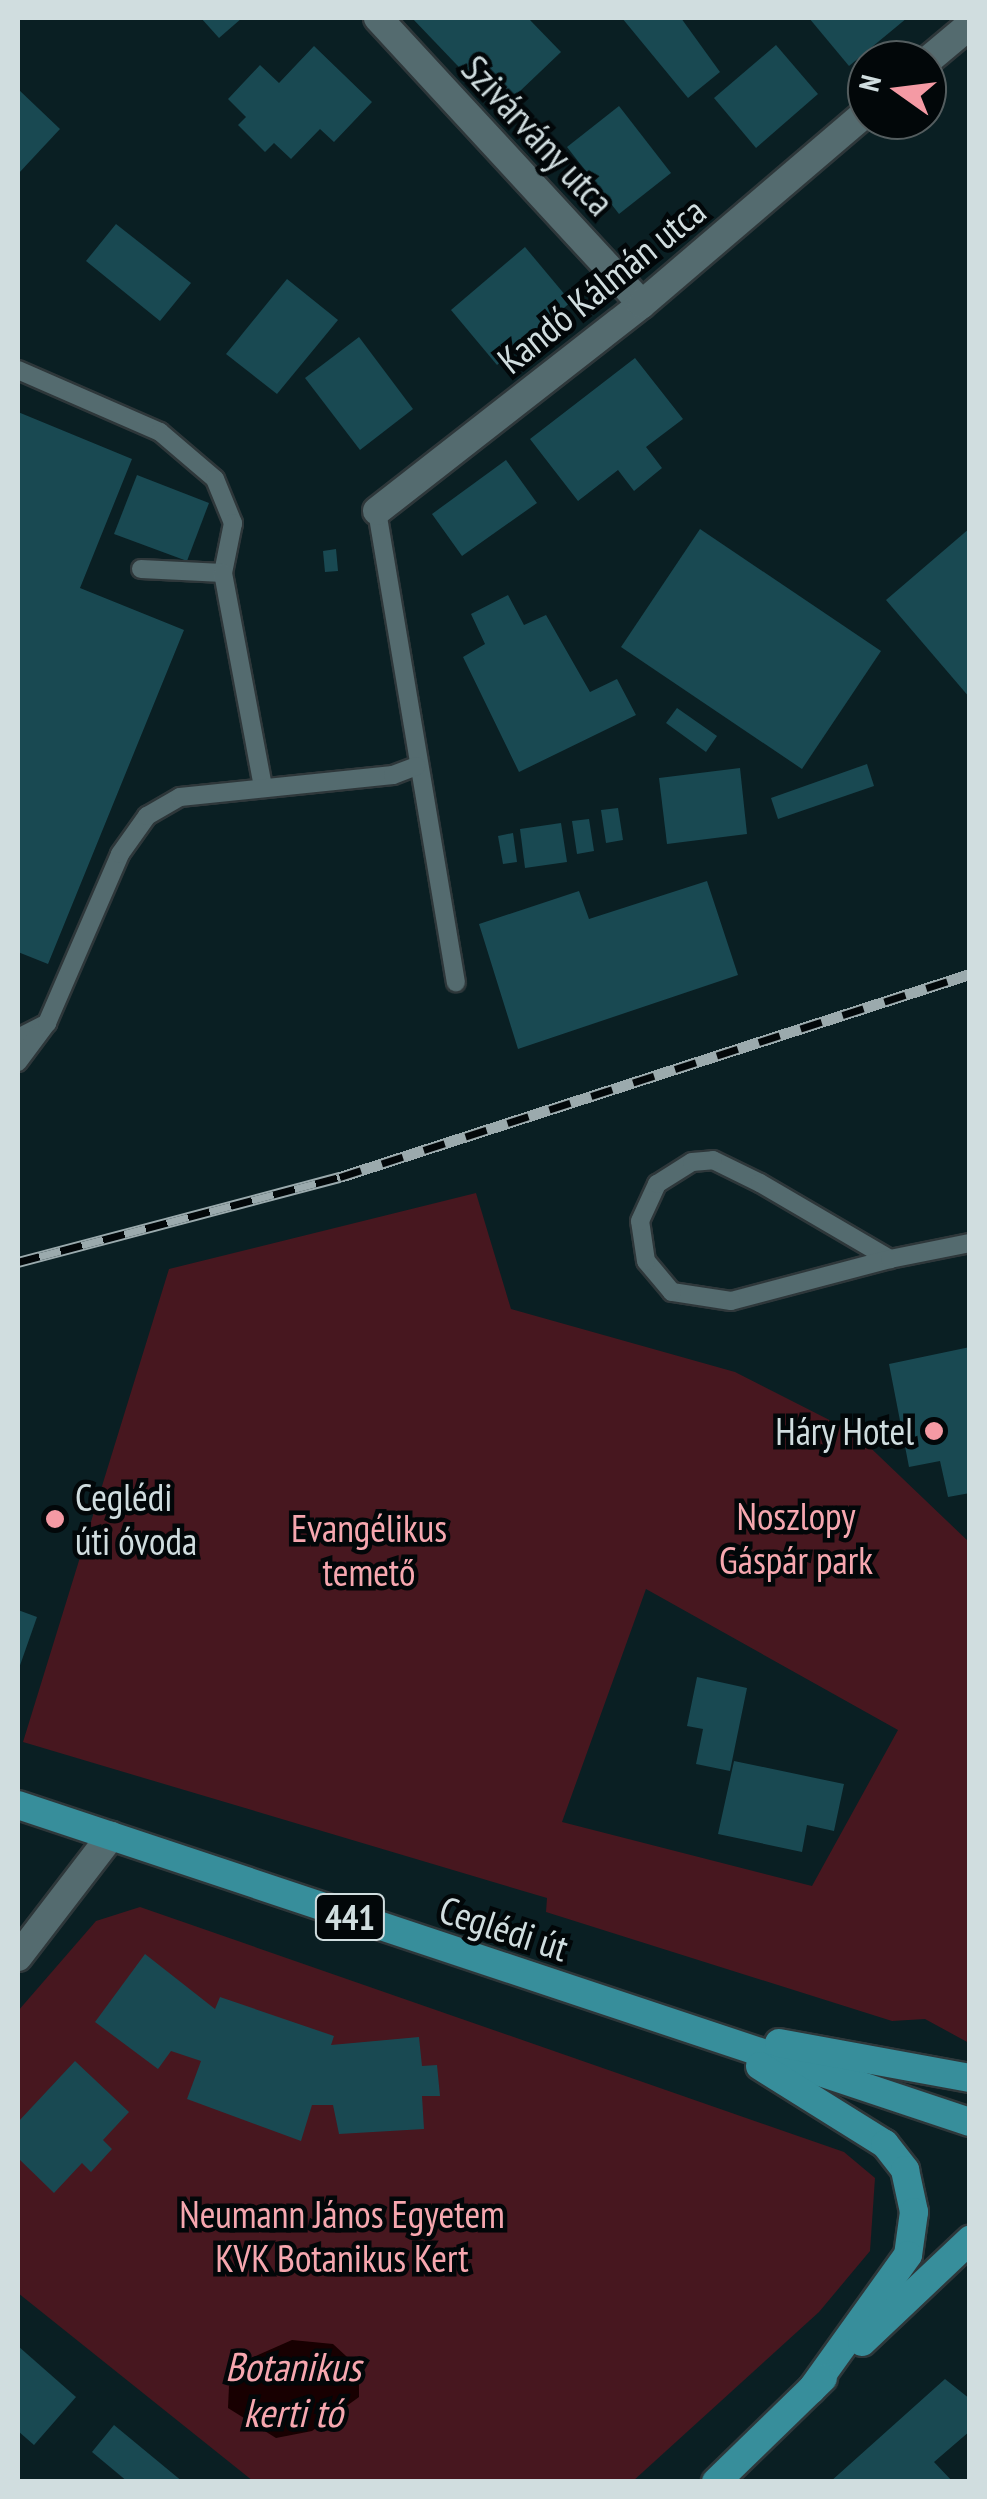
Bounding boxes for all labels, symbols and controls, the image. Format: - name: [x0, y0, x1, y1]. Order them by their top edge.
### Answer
- north arrow: [847, 40, 947, 140]
- street label: Szivárvány utca: [452, 45, 624, 225]
- text: N: [850, 71, 889, 95]
- street label: Kandó Kálmán utca: [488, 187, 714, 383]
- place label: Háry Hotel: [774, 1408, 914, 1454]
- marker: Háry Hotel: [923, 1420, 945, 1442]
- place label: Ceglédi úti óvoda: [75, 1474, 197, 1564]
- park label: Noszlopy Gáspár park: [719, 1493, 873, 1582]
- park label: Evangélikus temető: [291, 1505, 447, 1595]
- marker: Ceglédi úti óvoda: [44, 1508, 66, 1530]
- street label: Ceglédi út: [434, 1886, 574, 1970]
- road number: 441: [312, 1887, 388, 1947]
- park label: Neumann János Egyetem KVK Botanikus Kert: [179, 2191, 505, 2280]
- water label: Botanikus kerti tó: [225, 2342, 361, 2436]

